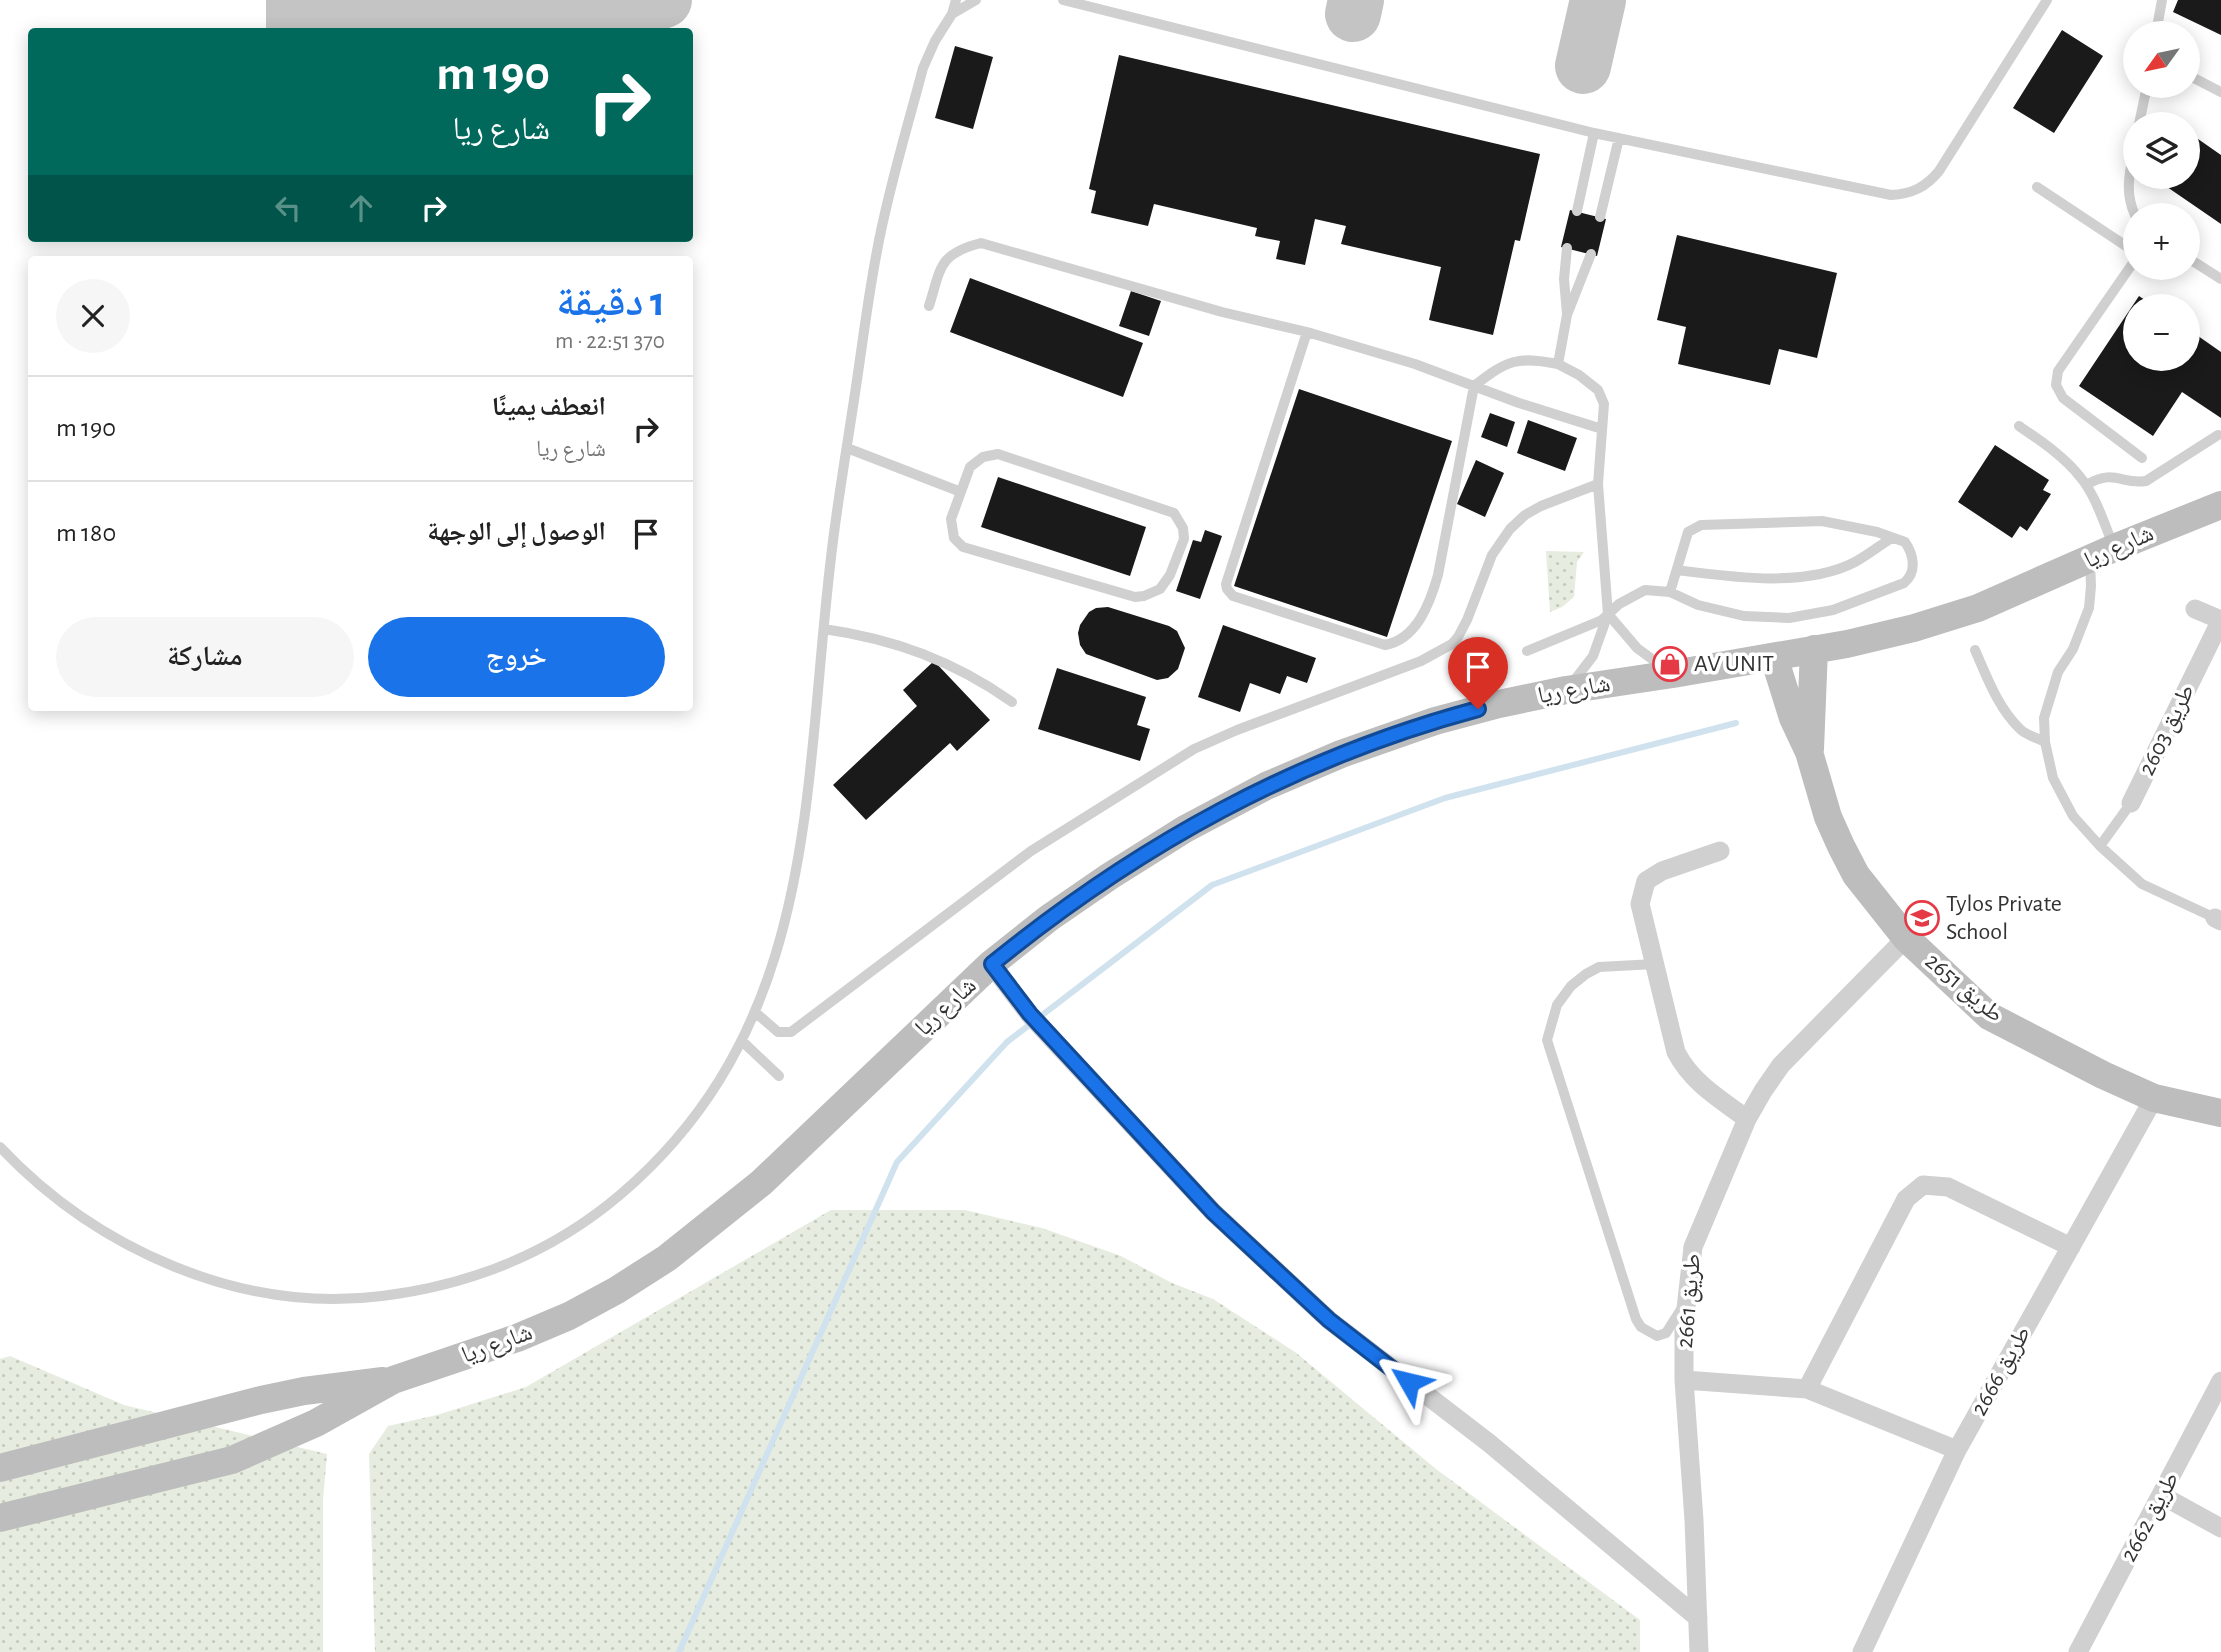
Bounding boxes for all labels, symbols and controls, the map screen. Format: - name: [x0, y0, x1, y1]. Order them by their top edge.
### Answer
- north arrow: [2123, 21, 2200, 98]
- map controls: [2123, 21, 2200, 371]
- text: 190 m: [436, 50, 550, 99]
- icon: right: [574, 56, 665, 147]
- button: layers: [2123, 112, 2200, 189]
- text: شارع ريا: [452, 113, 550, 145]
- icon: left: [269, 189, 307, 227]
- icon: ahead: [342, 189, 380, 227]
- icon: right: [415, 189, 453, 227]
- button: +: [2123, 203, 2200, 280]
- button: close: [56, 279, 130, 353]
- text: 1 دقيقة: [556, 281, 665, 323]
- button: −: [2123, 294, 2200, 371]
- text: 370 m · 22:51: [555, 330, 665, 353]
- text: انعطف يمينًا: [492, 394, 606, 420]
- icon: right: [627, 410, 665, 448]
- text: 190 m: [56, 415, 116, 441]
- text: شارع ريا: [536, 438, 606, 461]
- icon: arrive: [627, 515, 665, 553]
- text: الوصول إلى الوجهة: [427, 519, 606, 545]
- text: 180 m: [56, 520, 116, 546]
- street label: شارع ريا: [2081, 521, 2158, 575]
- button: مشاركة: [56, 617, 354, 697]
- button: خروج: [368, 617, 665, 697]
- pin: [1448, 637, 1508, 709]
- shop icon: AV UNIT: [1651, 645, 1689, 683]
- icon: arrive: [1459, 648, 1497, 686]
- place label: AV UNIT: [1694, 652, 1774, 676]
- street label: شارع ريا: [1536, 672, 1612, 710]
- street label: طريق 2603: [2135, 681, 2200, 780]
- place label: Tylos Private School: [1946, 892, 2062, 944]
- school or university icon: Tylos Private School: [1903, 899, 1941, 937]
- street label: طريق 2651: [1920, 949, 2008, 1028]
- street label: شارع ريا: [911, 973, 982, 1042]
- street label: طريق 2661: [1673, 1253, 1706, 1349]
- street label: شارع ريا: [459, 1320, 536, 1370]
- street label: طريق 2666: [1967, 1322, 2036, 1420]
- position arrow: [1372, 1345, 1446, 1419]
- street label: طريق 2662: [2117, 1468, 2184, 1566]

